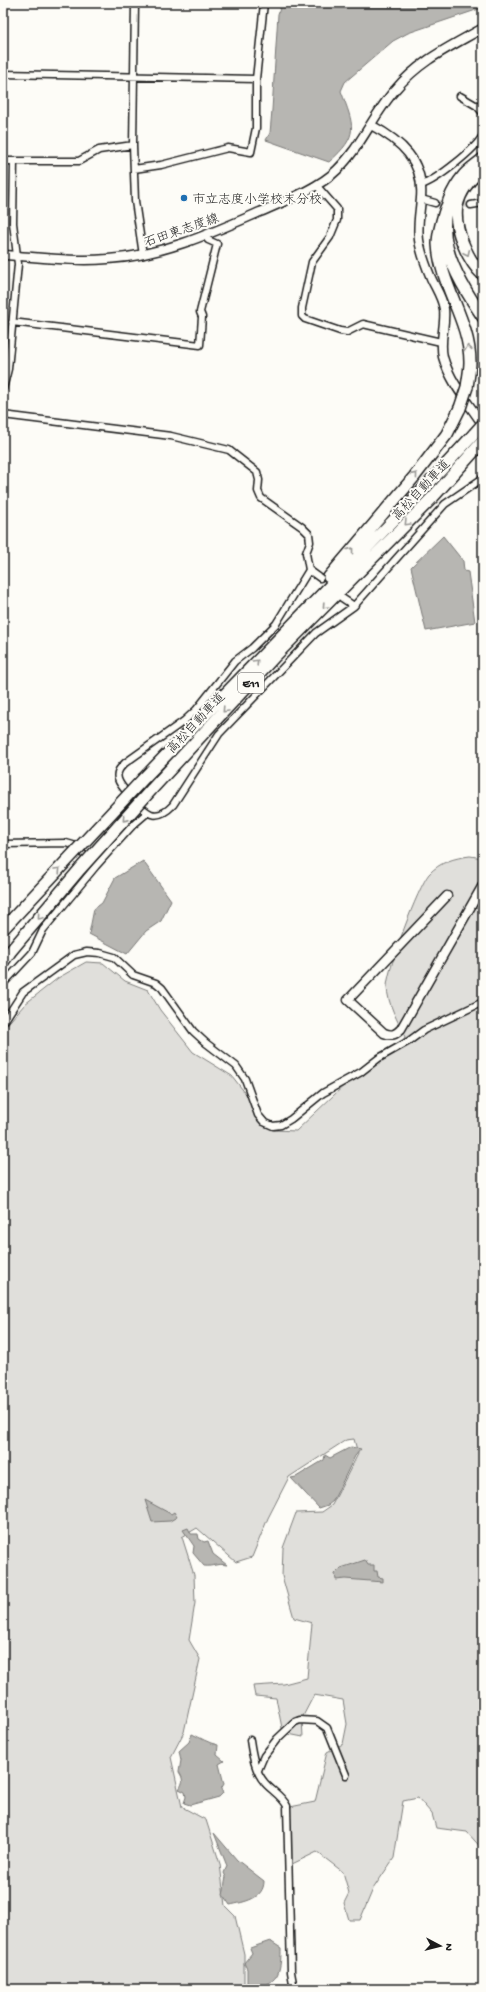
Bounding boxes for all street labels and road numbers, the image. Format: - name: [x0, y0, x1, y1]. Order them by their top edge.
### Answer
- street label: 石田東志度線: [142, 211, 222, 251]
- street label: 高松自動車道: [390, 457, 454, 524]
- road number: E11: [238, 673, 264, 693]
- street label: 高松自動車道: [165, 690, 229, 757]

